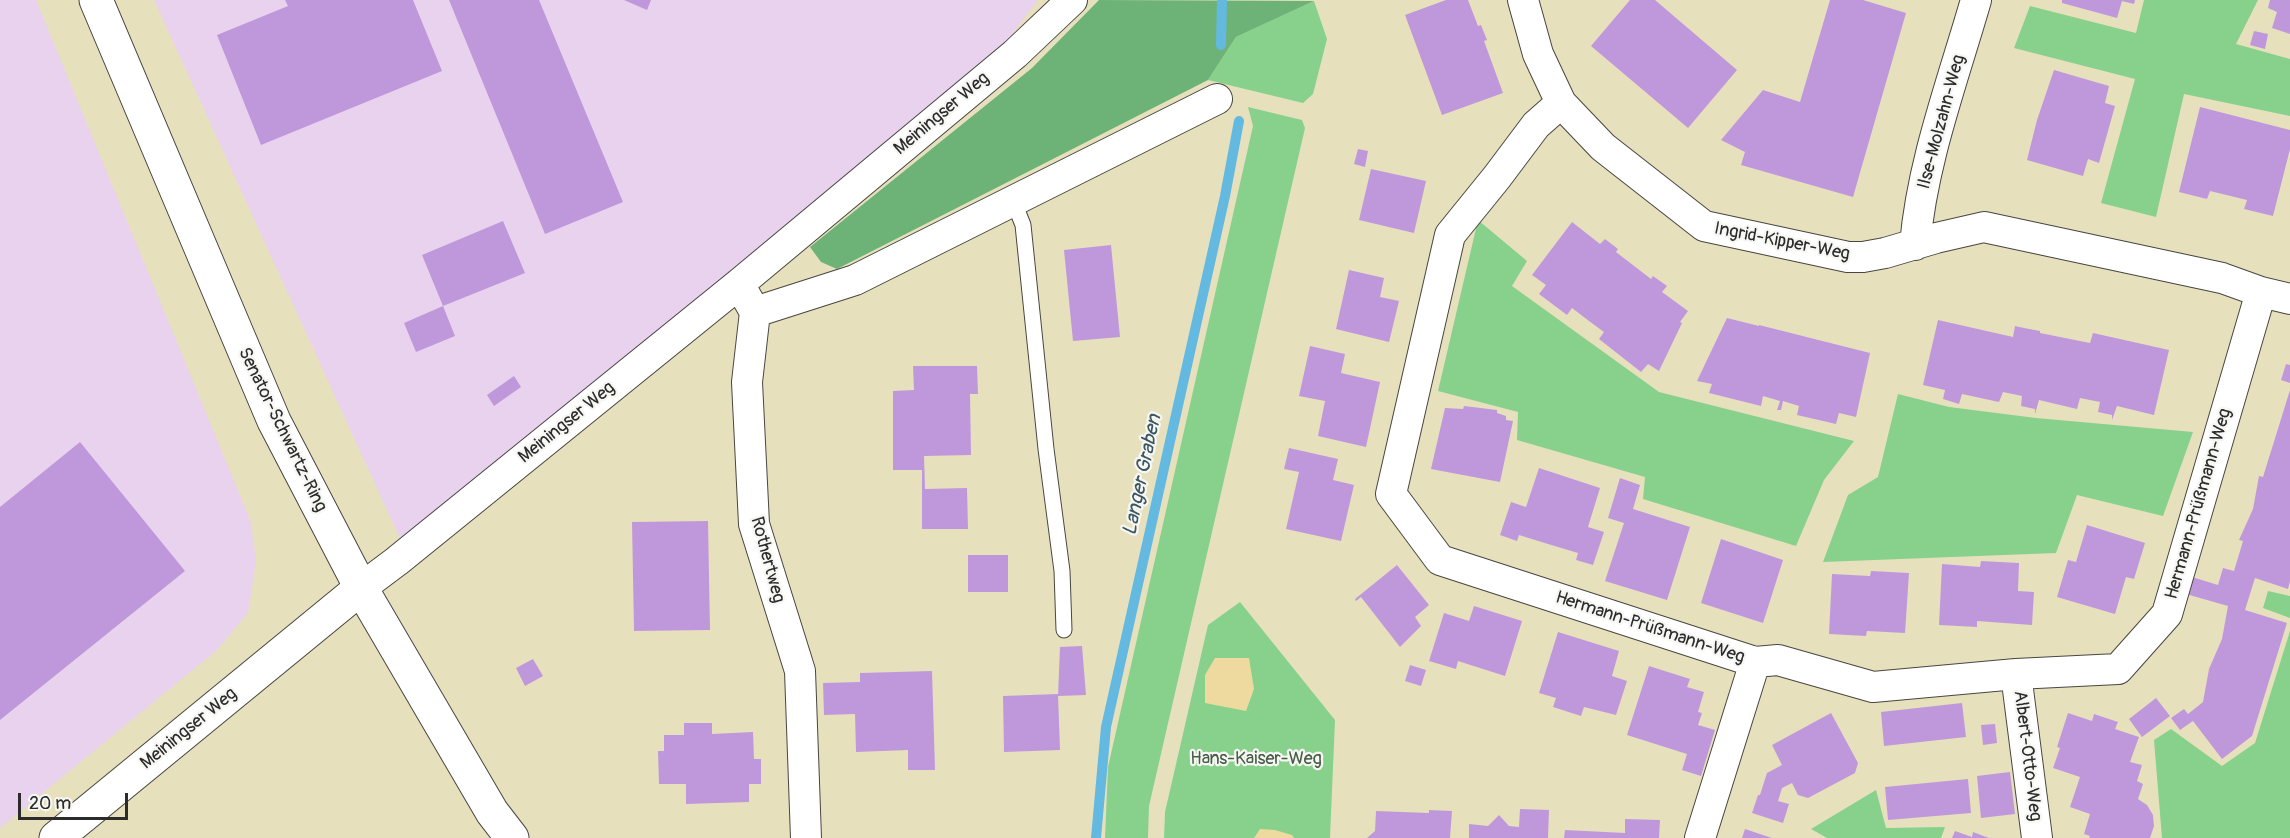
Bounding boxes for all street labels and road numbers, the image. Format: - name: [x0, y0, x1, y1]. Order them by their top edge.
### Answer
- street label: Ilse-Molzahn-Weg: [1914, 52, 1970, 192]
- street label: Meiningser Weg: [890, 68, 994, 160]
- street label: Ingrid-Kipper-Weg: [1712, 218, 1852, 266]
- street label: Senator-Schwartz-Ring: [233, 344, 331, 516]
- street label: Meiningser Weg: [514, 378, 620, 468]
- street label: Hermann-Prüßmann-Weg: [2161, 406, 2237, 602]
- street label: Rothertweg: [745, 515, 789, 605]
- street label: Hermann-Prüßmann-Weg: [1553, 587, 1747, 669]
- street label: Meiningser Weg: [136, 684, 242, 774]
- street label: Albert-Otto-Weg: [2008, 689, 2046, 823]

